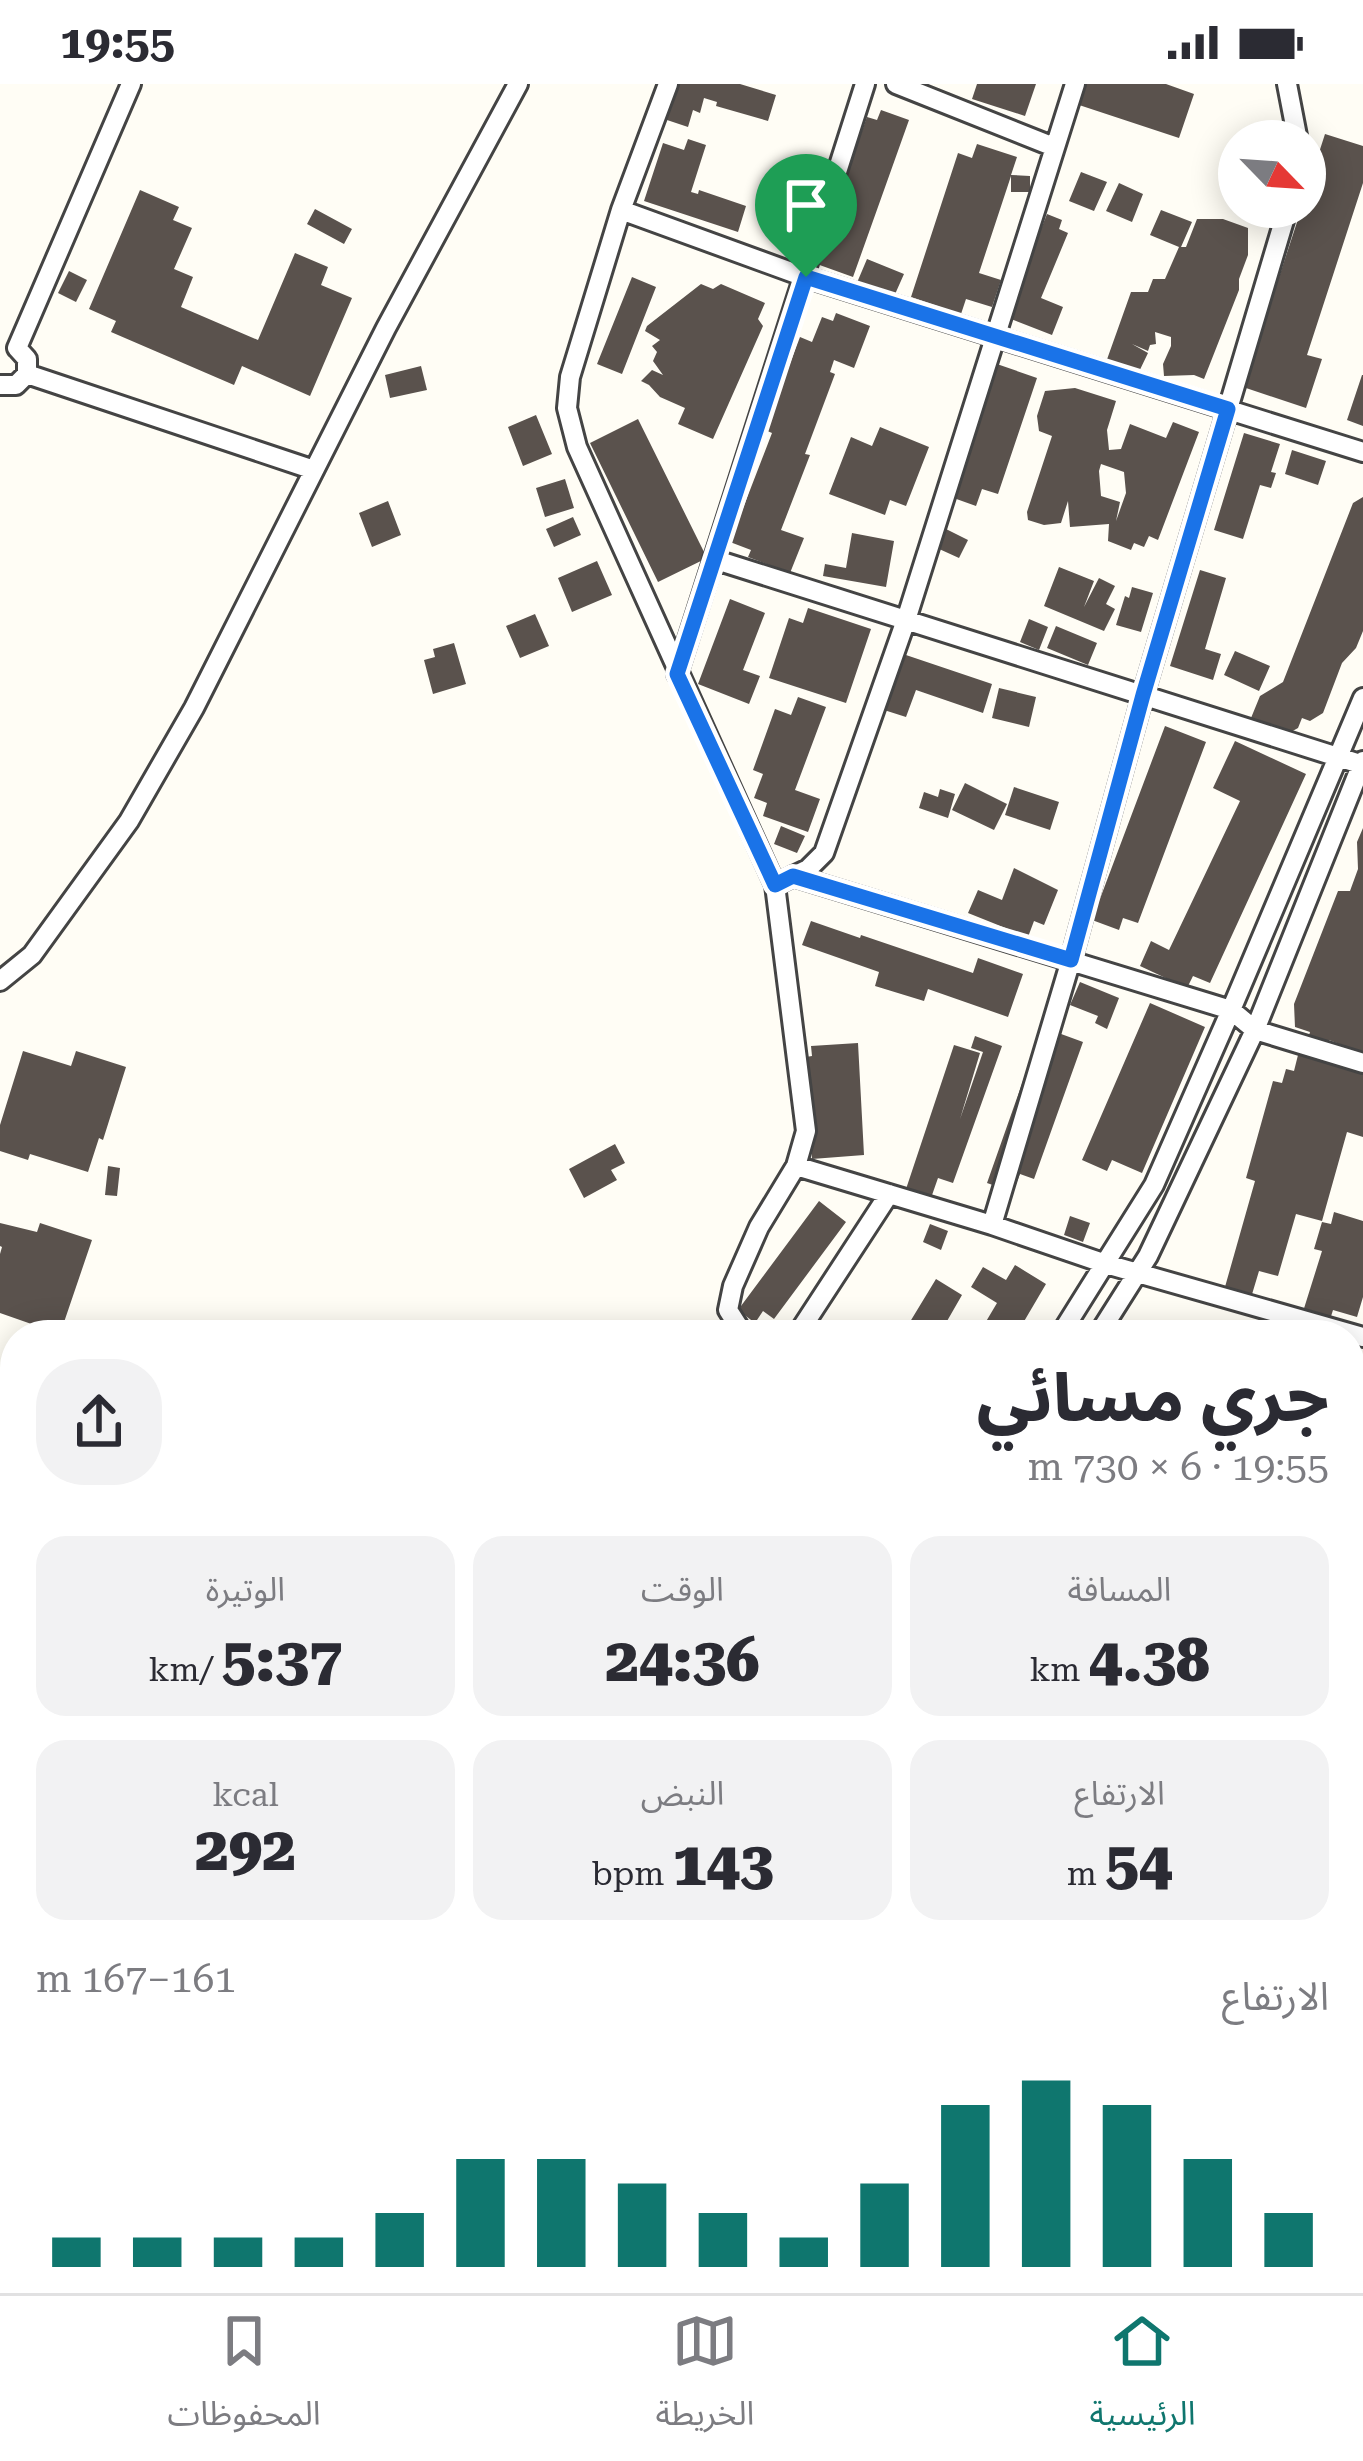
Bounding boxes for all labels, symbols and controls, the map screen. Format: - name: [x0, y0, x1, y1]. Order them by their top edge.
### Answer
- text: 19:55: [60, 16, 175, 69]
- north arrow: [1218, 120, 1326, 228]
- map controls: [1218, 120, 1326, 228]
- pin: [755, 154, 857, 277]
- icon: arrive: [773, 172, 839, 238]
- button: share: [36, 1359, 162, 1485]
- text: جري مسائي: [977, 1360, 1329, 1437]
- text: 19:55 · 6 × 730 m: [1028, 1444, 1329, 1490]
- text: الوتيرة: [206, 1570, 285, 1609]
- text: الوقت: [641, 1570, 724, 1609]
- text: المسافة: [1068, 1570, 1171, 1609]
- text: 5:37: [222, 1625, 342, 1696]
- text: 24:36: [605, 1625, 760, 1696]
- text: 4.38: [1089, 1625, 1210, 1696]
- text: /km: [149, 1650, 222, 1689]
- text: km: [1029, 1650, 1089, 1689]
- text: النبض: [641, 1774, 724, 1813]
- text: الارتفاع: [1074, 1774, 1165, 1813]
- text: kcal: [212, 1775, 279, 1814]
- text: 292: [195, 1814, 296, 1885]
- text: 143: [673, 1829, 774, 1900]
- text: 54: [1105, 1829, 1172, 1900]
- text: bpm: [591, 1854, 673, 1893]
- text: m: [1067, 1854, 1105, 1893]
- text: 161–167 m: [36, 1956, 236, 2002]
- text: الارتفاع: [1222, 1974, 1329, 2020]
- tab: المحفوظات: [167, 2308, 321, 2449]
- tab: الخريطة: [656, 2308, 754, 2449]
- tab: الرئيسية: [1089, 2308, 1196, 2449]

